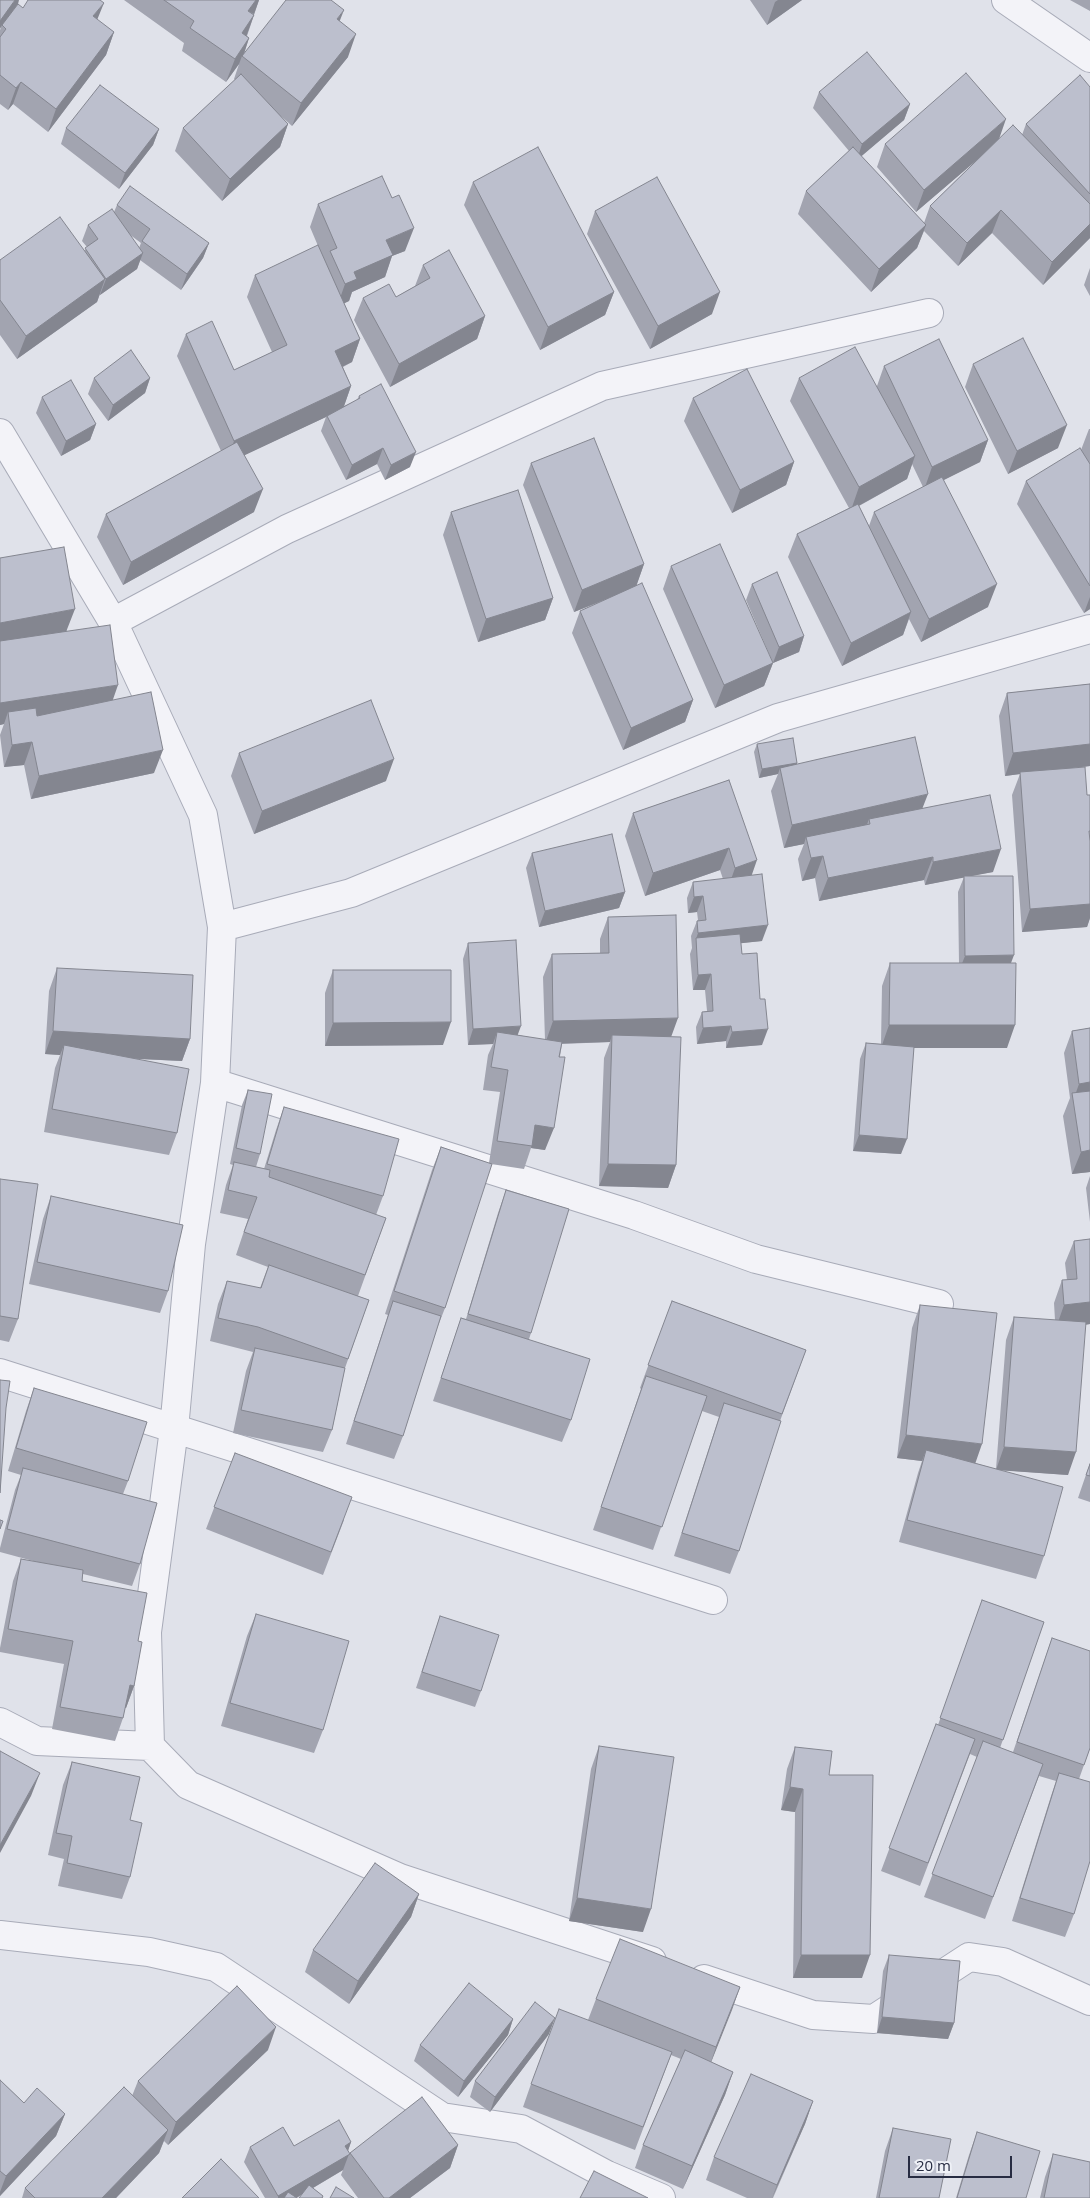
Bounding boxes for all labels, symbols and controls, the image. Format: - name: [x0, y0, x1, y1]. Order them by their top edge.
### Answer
- scale bar: [910, 2146, 1014, 2178]
- text: 20 m: [916, 2155, 951, 2175]

